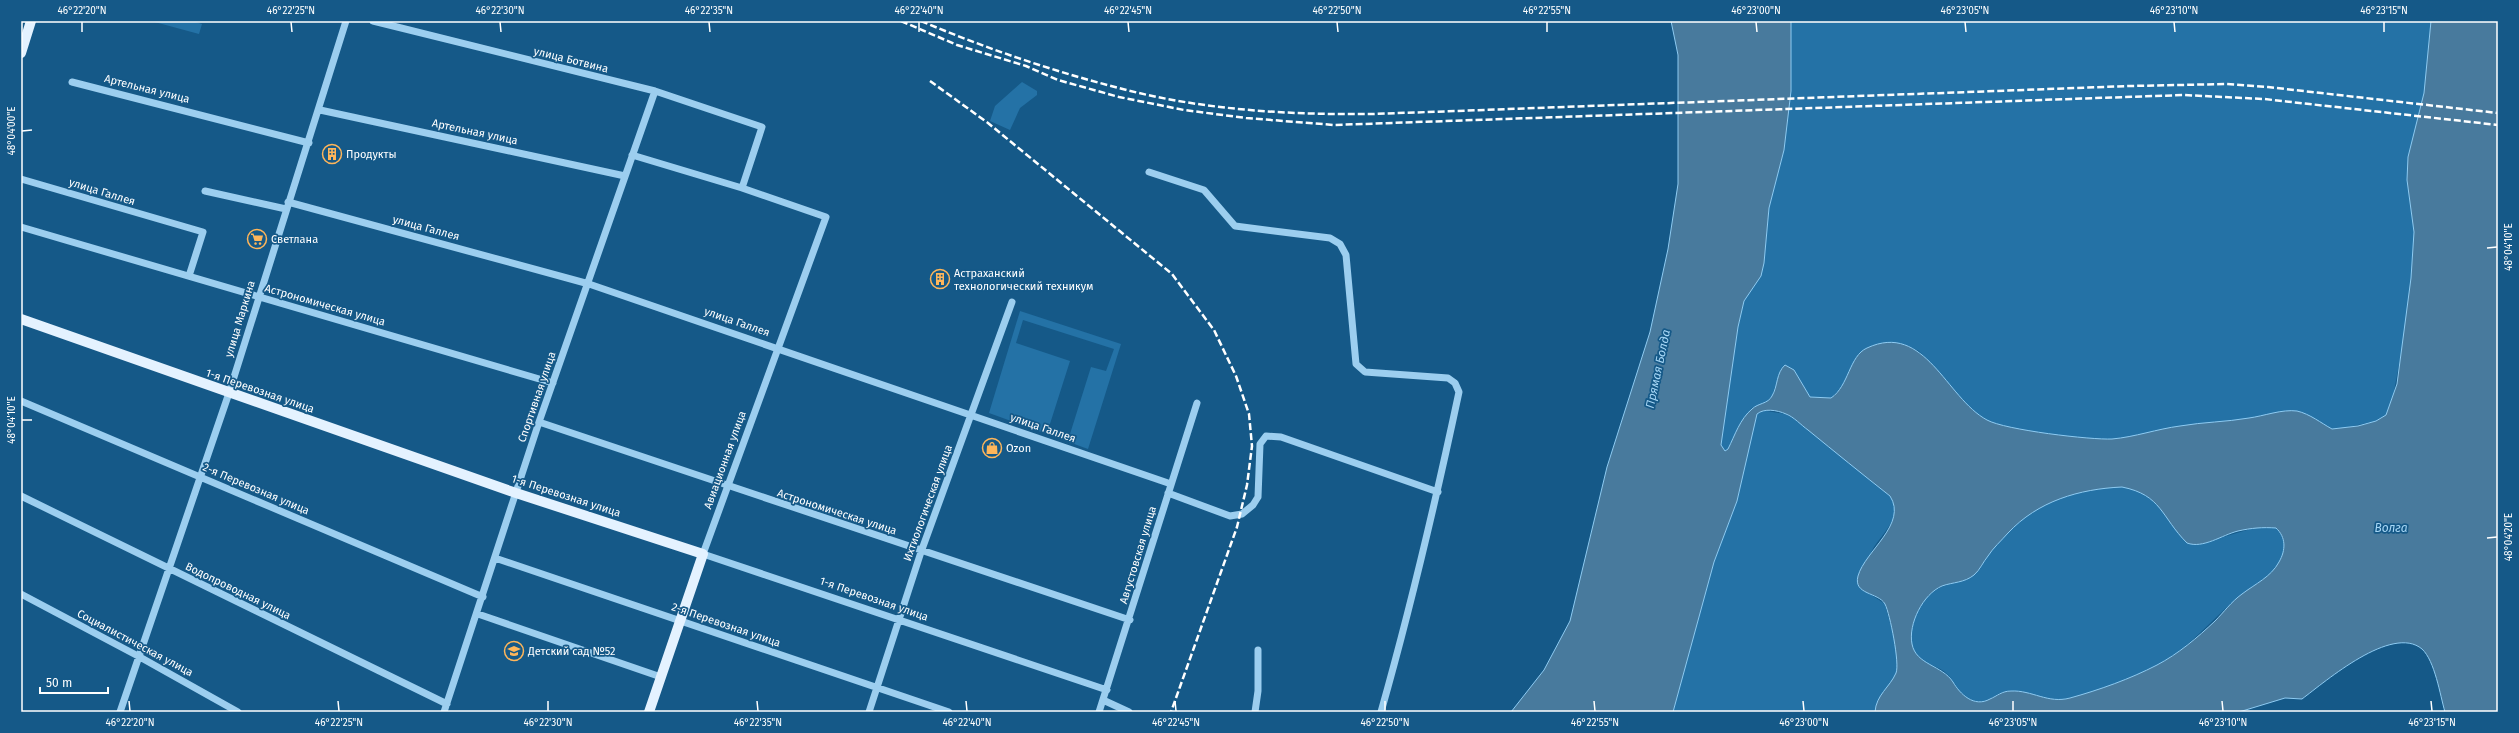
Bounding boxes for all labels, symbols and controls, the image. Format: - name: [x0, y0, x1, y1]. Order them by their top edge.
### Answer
- text: 46°22'20"N: [57, 5, 107, 17]
- text: 46°22'25"N: [267, 5, 315, 17]
- text: 46°22'30"N: [475, 5, 525, 17]
- text: 46°22'35"N: [685, 5, 733, 17]
- text: 46°22'40"N: [894, 5, 944, 17]
- text: 46°22'45"N: [1104, 5, 1152, 17]
- text: 46°22'50"N: [1312, 5, 1362, 17]
- text: 46°22'55"N: [1523, 5, 1571, 17]
- text: 46°23'00"N: [1731, 5, 1781, 17]
- text: 46°23'05"N: [1941, 5, 1989, 17]
- text: 46°23'10"N: [2150, 5, 2198, 17]
- text: 46°23'15"N: [2360, 5, 2408, 17]
- street label: улица Ботвина: [532, 44, 610, 76]
- street label: Артельная улица: [103, 72, 191, 106]
- text: 48°04'00"E: [6, 107, 18, 155]
- street label: Артельная улица: [431, 117, 519, 147]
- building icon: Продукты: [321, 143, 343, 165]
- place label: Продукты: [346, 148, 397, 161]
- street label: улица Галлея: [67, 176, 137, 208]
- street label: улица Галлея: [391, 213, 461, 243]
- text: 48°04'10"E: [2503, 223, 2515, 271]
- supermarket icon: Светлана: [246, 228, 268, 250]
- place label: Светлана: [271, 233, 318, 246]
- place label: Астраханский технологический техникум: [954, 267, 1093, 293]
- building icon: Астраханский технологический техникум: [929, 268, 951, 290]
- street label: улица Маркина: [222, 279, 258, 359]
- street label: Астрономическая улица: [263, 282, 387, 328]
- street label: улица Галлея: [702, 305, 772, 339]
- water label: Прямая Болда: [1643, 328, 1673, 410]
- street label: Спортивная улица: [515, 350, 559, 444]
- street label: 1-я Перевозная улица: [204, 366, 316, 416]
- text: 48°04'10"E: [6, 396, 18, 444]
- street label: Авиационная улица: [701, 409, 749, 511]
- street label: улица Галлея: [1008, 411, 1078, 445]
- shop icon: Ozon: [981, 437, 1003, 459]
- place label: Ozon: [1006, 442, 1031, 455]
- street label: Ихтиологическая улица: [901, 443, 955, 563]
- street label: 2-я Перевозная улица: [201, 461, 311, 517]
- street label: 1-я Перевозная улица: [510, 472, 622, 520]
- street label: Астрономическая улица: [776, 487, 898, 537]
- street label: Августовская улица: [1117, 505, 1159, 605]
- text: 48°04'20"E: [2503, 513, 2515, 561]
- water label: Волга: [2374, 521, 2408, 535]
- street label: Водопроводная улица: [183, 560, 293, 622]
- street label: 1-я Перевозная улица: [818, 574, 930, 624]
- street label: 2-я Перевозная улица: [670, 600, 782, 650]
- street label: Социалистическая улица: [75, 607, 195, 679]
- school or university icon: Детский сад №52: [503, 640, 525, 662]
- place label: Детский сад №52: [527, 645, 616, 658]
- scale bar: [40, 669, 108, 695]
- text: 50 m: [46, 676, 72, 690]
- text: 46°22'20"N: [105, 717, 155, 729]
- text: 46°22'25"N: [315, 717, 363, 729]
- text: 46°22'30"N: [523, 717, 573, 729]
- text: 46°22'35"N: [734, 717, 782, 729]
- text: 46°22'40"N: [942, 717, 992, 729]
- text: 46°22'45"N: [1152, 717, 1200, 729]
- text: 46°22'50"N: [1360, 717, 1410, 729]
- text: 46°22'55"N: [1571, 717, 1619, 729]
- text: 46°23'00"N: [1779, 717, 1829, 729]
- text: 46°23'05"N: [1989, 717, 2037, 729]
- text: 46°23'10"N: [2199, 717, 2247, 729]
- text: 46°23'15"N: [2408, 717, 2456, 729]

